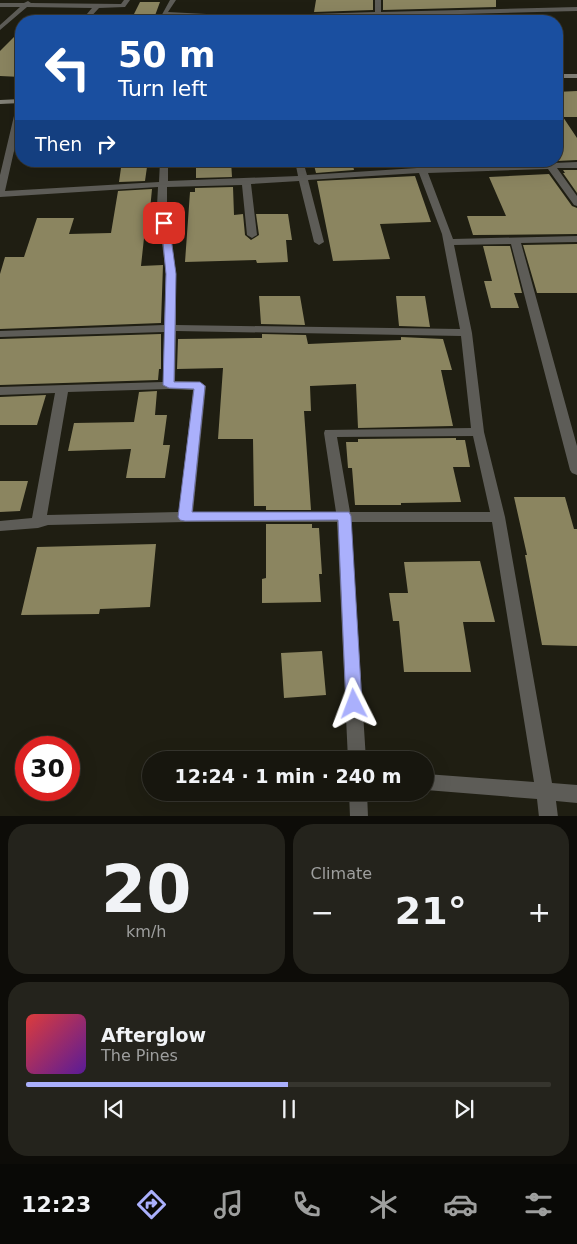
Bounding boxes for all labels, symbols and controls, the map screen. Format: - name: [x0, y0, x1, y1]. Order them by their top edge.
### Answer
- icon: left: [35, 35, 100, 100]
- text: 50 m: [118, 35, 215, 75]
- text: Turn left: [118, 76, 207, 101]
- icon: right: [92, 130, 120, 158]
- text: Then: [35, 133, 82, 155]
- pin: [143, 202, 185, 244]
- icon: arrive: [150, 209, 178, 237]
- position arrow: [327, 677, 379, 729]
- speed limit sign: 30: [15, 736, 80, 801]
- text: 12:24 · 1 min · 240 m: [174, 765, 402, 787]
- text: 20: [101, 852, 191, 927]
- text: Climate: [311, 864, 372, 883]
- text: 21°: [395, 889, 467, 933]
- text: −: [311, 896, 334, 929]
- text: +: [528, 896, 551, 929]
- text: km/h: [126, 922, 166, 941]
- text: Afterglow: [101, 1024, 206, 1046]
- text: The Pines: [101, 1046, 178, 1065]
- icon: previous: [100, 1095, 128, 1123]
- icon: pause: [275, 1095, 303, 1123]
- icon: next: [450, 1095, 478, 1123]
- icon: directions: [134, 1187, 169, 1222]
- icon: music: [211, 1187, 246, 1222]
- icon: phone: [289, 1187, 324, 1222]
- icon: climate: [366, 1187, 401, 1222]
- icon: car: [443, 1187, 478, 1222]
- icon: filters: [521, 1187, 556, 1222]
- text: 12:23: [21, 1192, 91, 1217]

